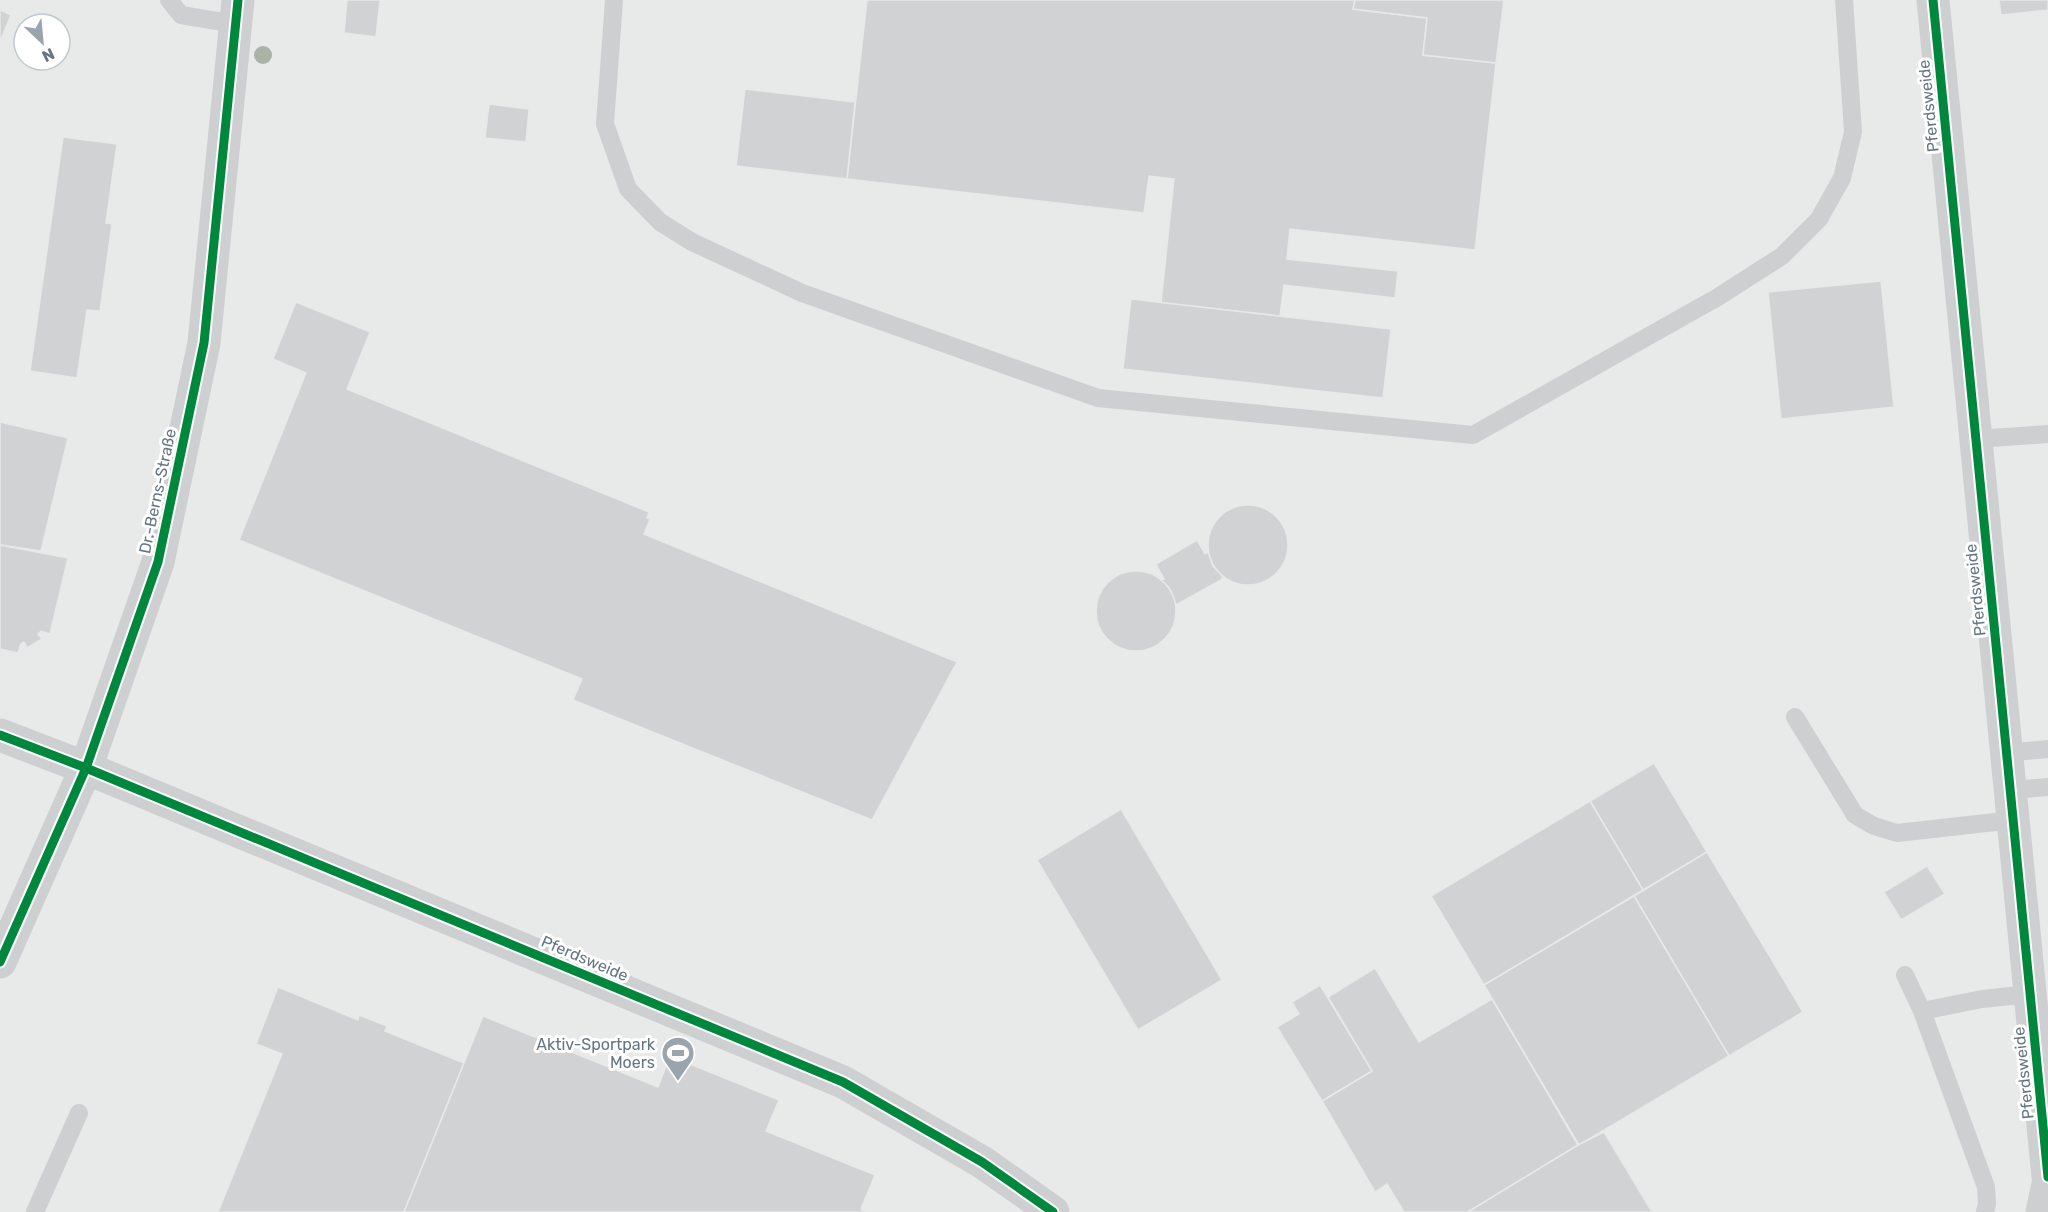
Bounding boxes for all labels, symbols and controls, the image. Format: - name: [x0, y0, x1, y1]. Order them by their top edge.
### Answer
- north arrow: [12, 12, 72, 72]
- text: N: [39, 44, 58, 66]
- street label: Pferdsweide: [1914, 59, 1943, 153]
- street label: Dr.-Berns-Straße: [135, 427, 180, 555]
- street label: Pferdsweide: [1961, 543, 1990, 637]
- street label: Pferdsweide: [538, 932, 631, 985]
- street label: Pferdsweide: [2009, 1026, 2038, 1120]
- place label: Aktiv-Sportpark Moers: [536, 1035, 656, 1072]
- sports icon: Aktiv-Sportpark Moers: [660, 1035, 696, 1082]

